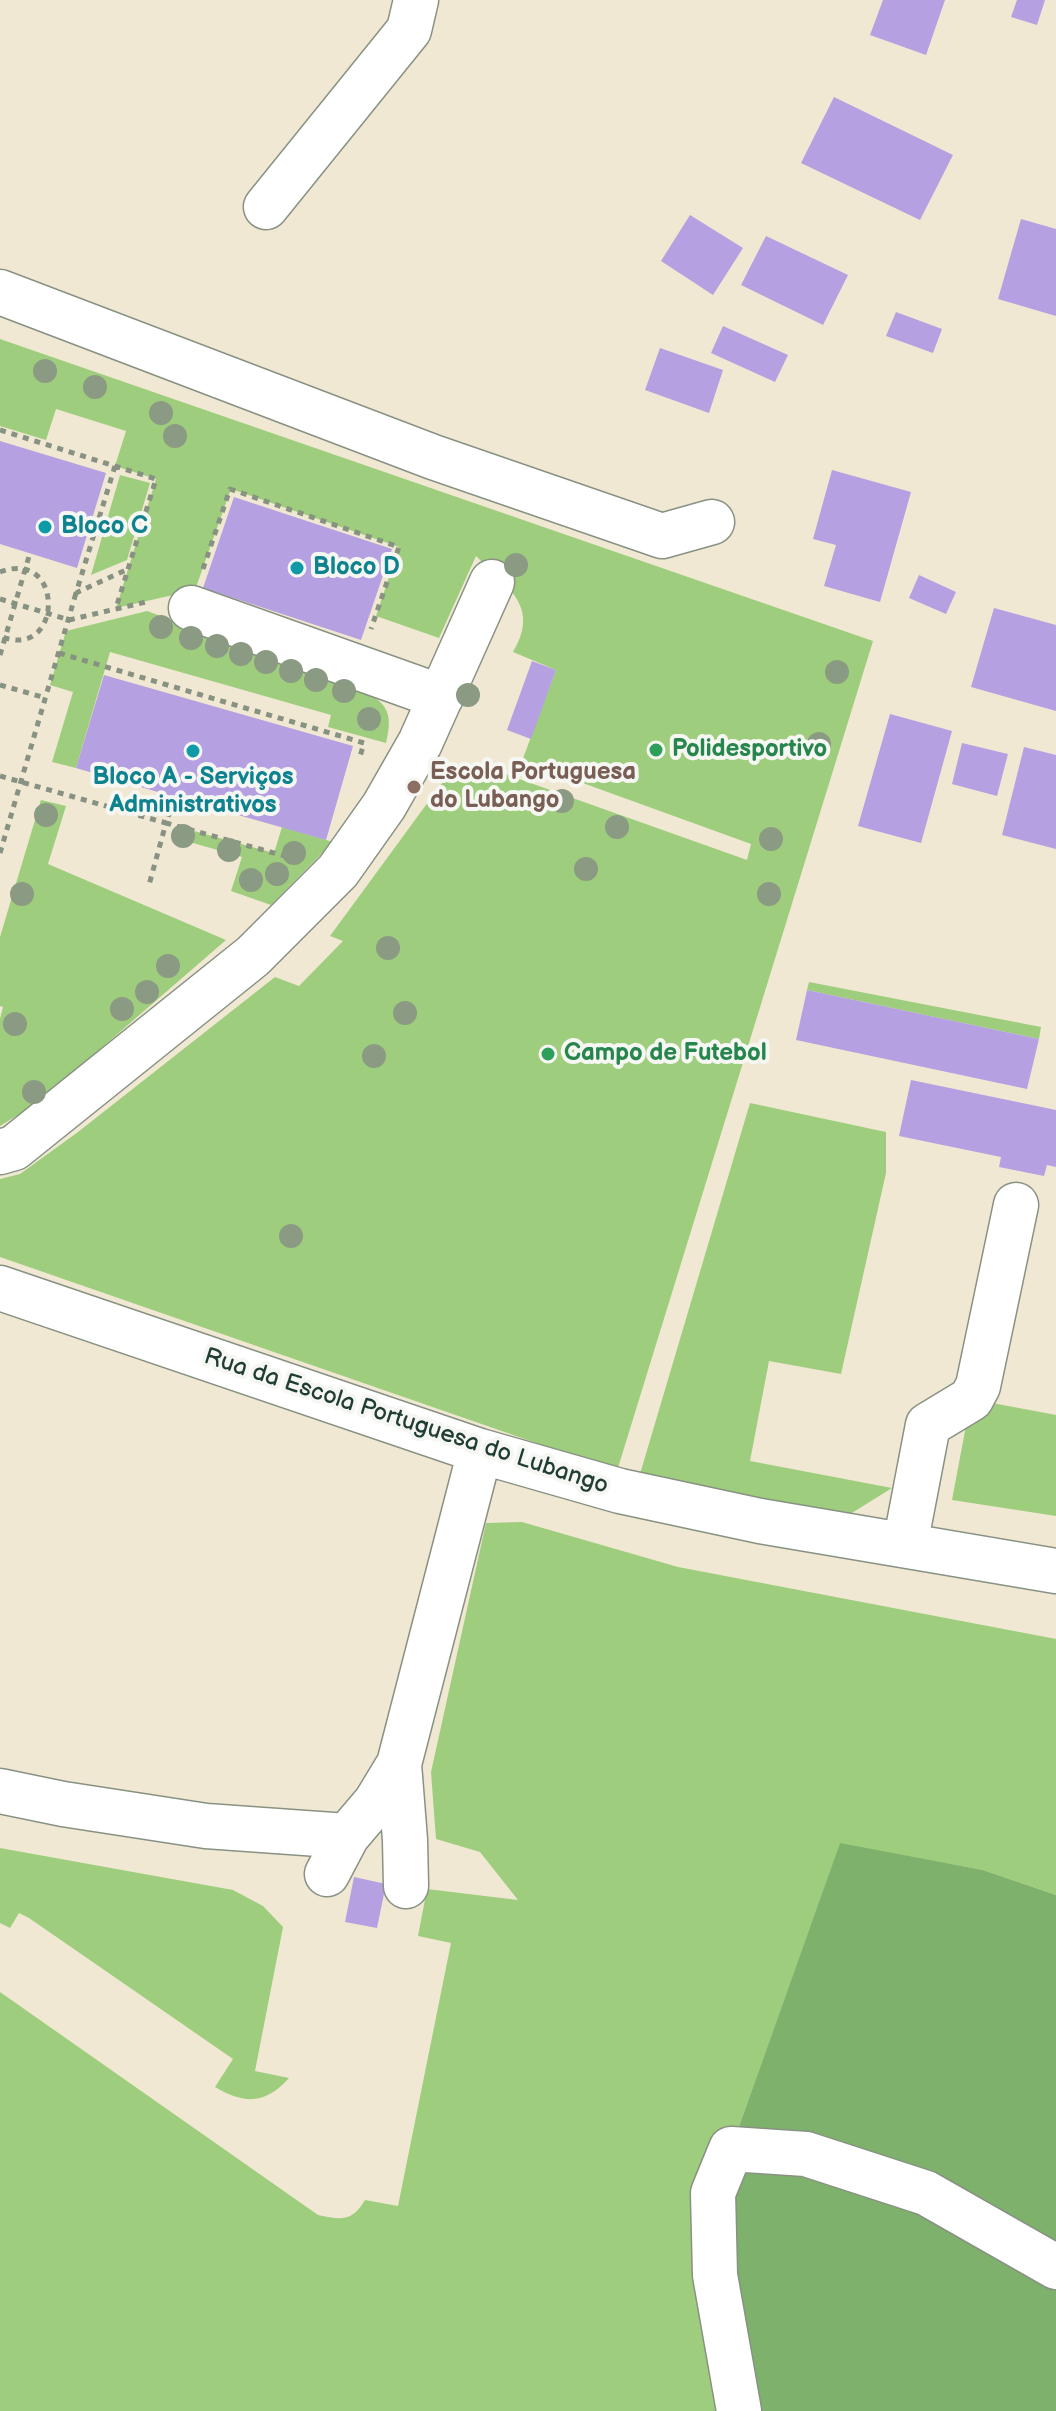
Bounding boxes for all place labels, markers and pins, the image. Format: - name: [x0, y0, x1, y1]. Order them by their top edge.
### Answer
- place label: Bloco C: [61, 513, 148, 541]
- marker: Bloco C: [36, 518, 54, 536]
- place label: Bloco D: [313, 554, 400, 582]
- marker: Bloco D: [288, 559, 306, 577]
- place label: Polidesportivo: [672, 736, 827, 764]
- marker: Polidesportivo: [647, 741, 665, 759]
- marker: Bloco A - Serviços Administrativos: [184, 742, 202, 760]
- place label: Escola Portuguesa do Lubango: [430, 759, 636, 815]
- place label: Bloco A - Serviços Administrativos: [92, 764, 294, 820]
- marker: Escola Portuguesa do Lubango: [405, 778, 423, 796]
- place label: Campo de Futebol: [564, 1040, 767, 1068]
- marker: Campo de Futebol: [539, 1045, 557, 1063]

